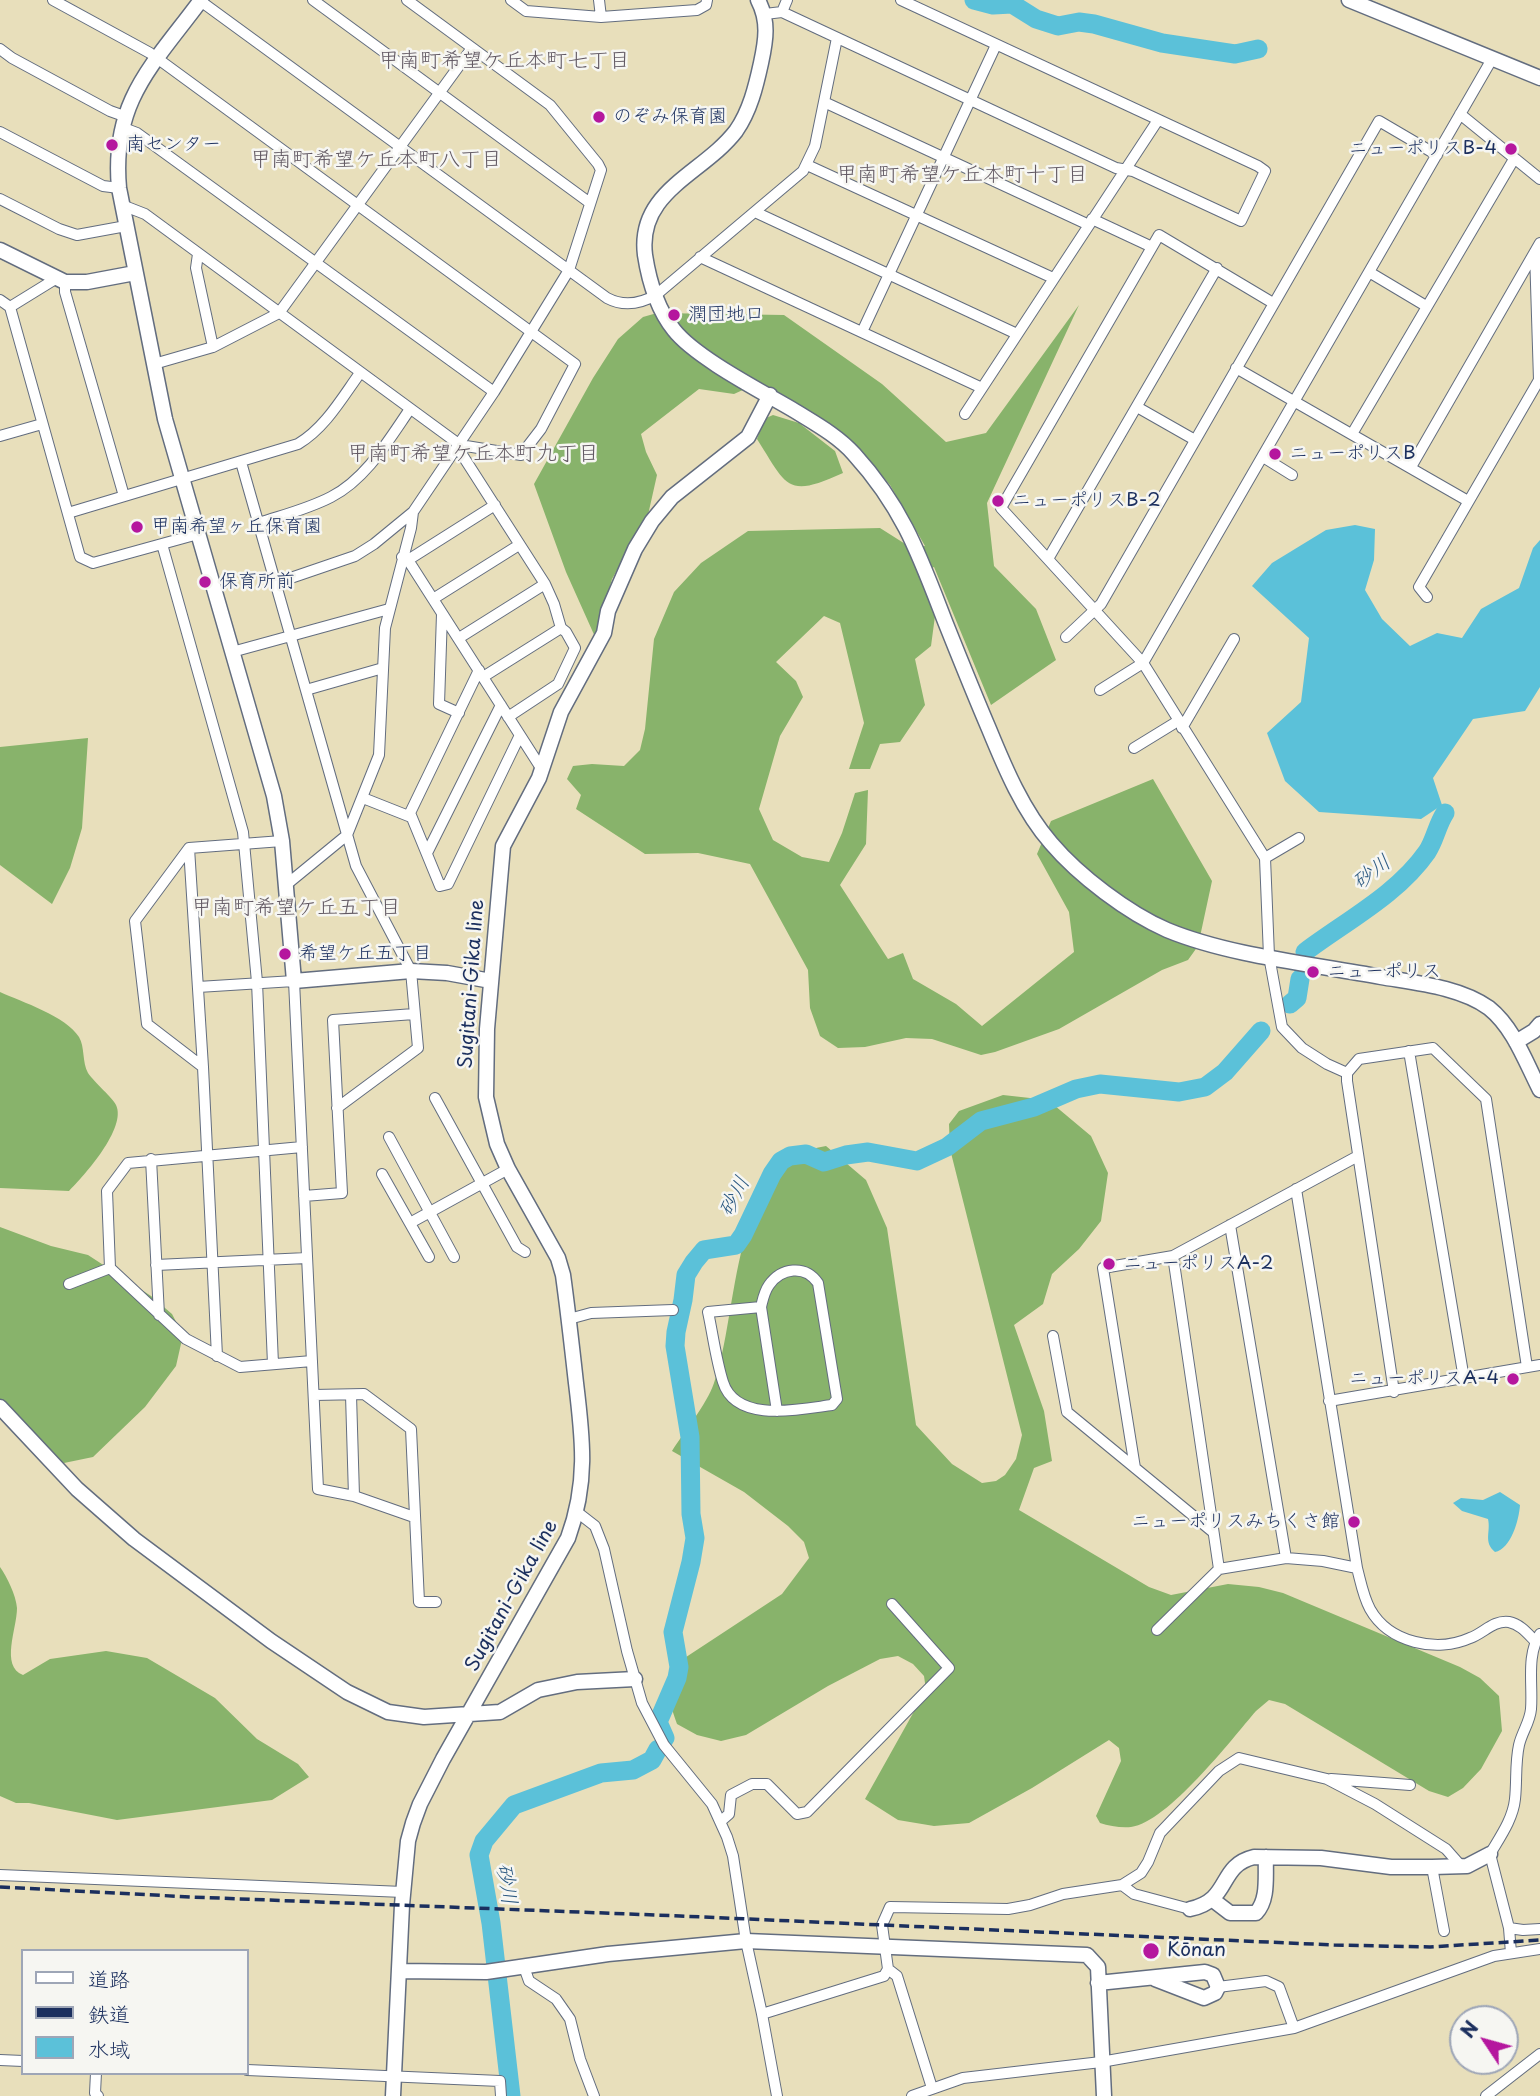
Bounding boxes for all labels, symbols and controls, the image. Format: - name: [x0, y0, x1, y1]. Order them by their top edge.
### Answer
- district label: 甲南町希望ケ丘本町七丁目: [378, 48, 630, 74]
- place label: のぞみ保育園: [613, 106, 727, 128]
- marker: のぞみ保育園: [591, 109, 607, 125]
- place label: 南センター: [126, 134, 221, 156]
- marker: 南センター: [104, 137, 120, 153]
- place label: ニューポリスB-4: [1349, 138, 1497, 160]
- marker: ニューポリスB-4: [1503, 141, 1519, 157]
- district label: 甲南町希望ケ丘本町八丁目: [250, 147, 502, 173]
- district label: 甲南町希望ケ丘本町十丁目: [836, 162, 1088, 188]
- place label: 潤団地口: [688, 304, 764, 326]
- marker: 潤団地口: [666, 307, 682, 323]
- district label: 甲南町希望ケ丘本町九丁目: [347, 441, 599, 467]
- place label: ニューポリスB: [1289, 443, 1416, 465]
- marker: ニューポリスB: [1267, 446, 1283, 462]
- place label: ニューポリスB-2: [1012, 490, 1161, 512]
- marker: ニューポリスB-2: [990, 493, 1006, 509]
- place label: 甲南希望ヶ丘保育園: [151, 516, 322, 538]
- marker: 甲南希望ヶ丘保育園: [129, 519, 145, 535]
- place label: 保育所前: [219, 571, 295, 593]
- marker: 保育所前: [197, 574, 213, 590]
- water label: 砂川: [1348, 850, 1396, 896]
- district label: 甲南町希望ケ丘五丁目: [191, 895, 401, 921]
- street label: Sugitani-Gika line: [455, 899, 489, 1069]
- place label: 希望ケ丘五丁目: [299, 943, 432, 965]
- marker: 希望ケ丘五丁目: [277, 946, 293, 962]
- place label: ニューポリス: [1327, 961, 1441, 983]
- marker: ニューポリス: [1305, 964, 1321, 980]
- water label: 砂川: [714, 1173, 756, 1221]
- place label: ニューポリスA-2: [1123, 1253, 1273, 1275]
- marker: ニューポリスA-2: [1101, 1256, 1117, 1272]
- place label: ニューポリスA-4: [1349, 1368, 1499, 1390]
- marker: ニューポリスA-4: [1505, 1371, 1521, 1387]
- place label: ニューポリスみちくさ館: [1131, 1511, 1340, 1533]
- marker: ニューポリスみちくさ館: [1346, 1514, 1362, 1530]
- street label: Sugitani-Gika line: [461, 1516, 563, 1676]
- water label: 砂川: [491, 1861, 521, 1907]
- place label: Kōnan: [1167, 1940, 1226, 1962]
- marker: Kōnan: [1141, 1941, 1161, 1961]
- legend: [21, 1949, 248, 2075]
- text: 道路: [88, 1962, 130, 1994]
- text: 鉄道: [88, 1997, 130, 2029]
- north arrow: [1449, 2005, 1519, 2075]
- text: N: [1453, 2015, 1484, 2043]
- text: 水域: [88, 2032, 130, 2064]

